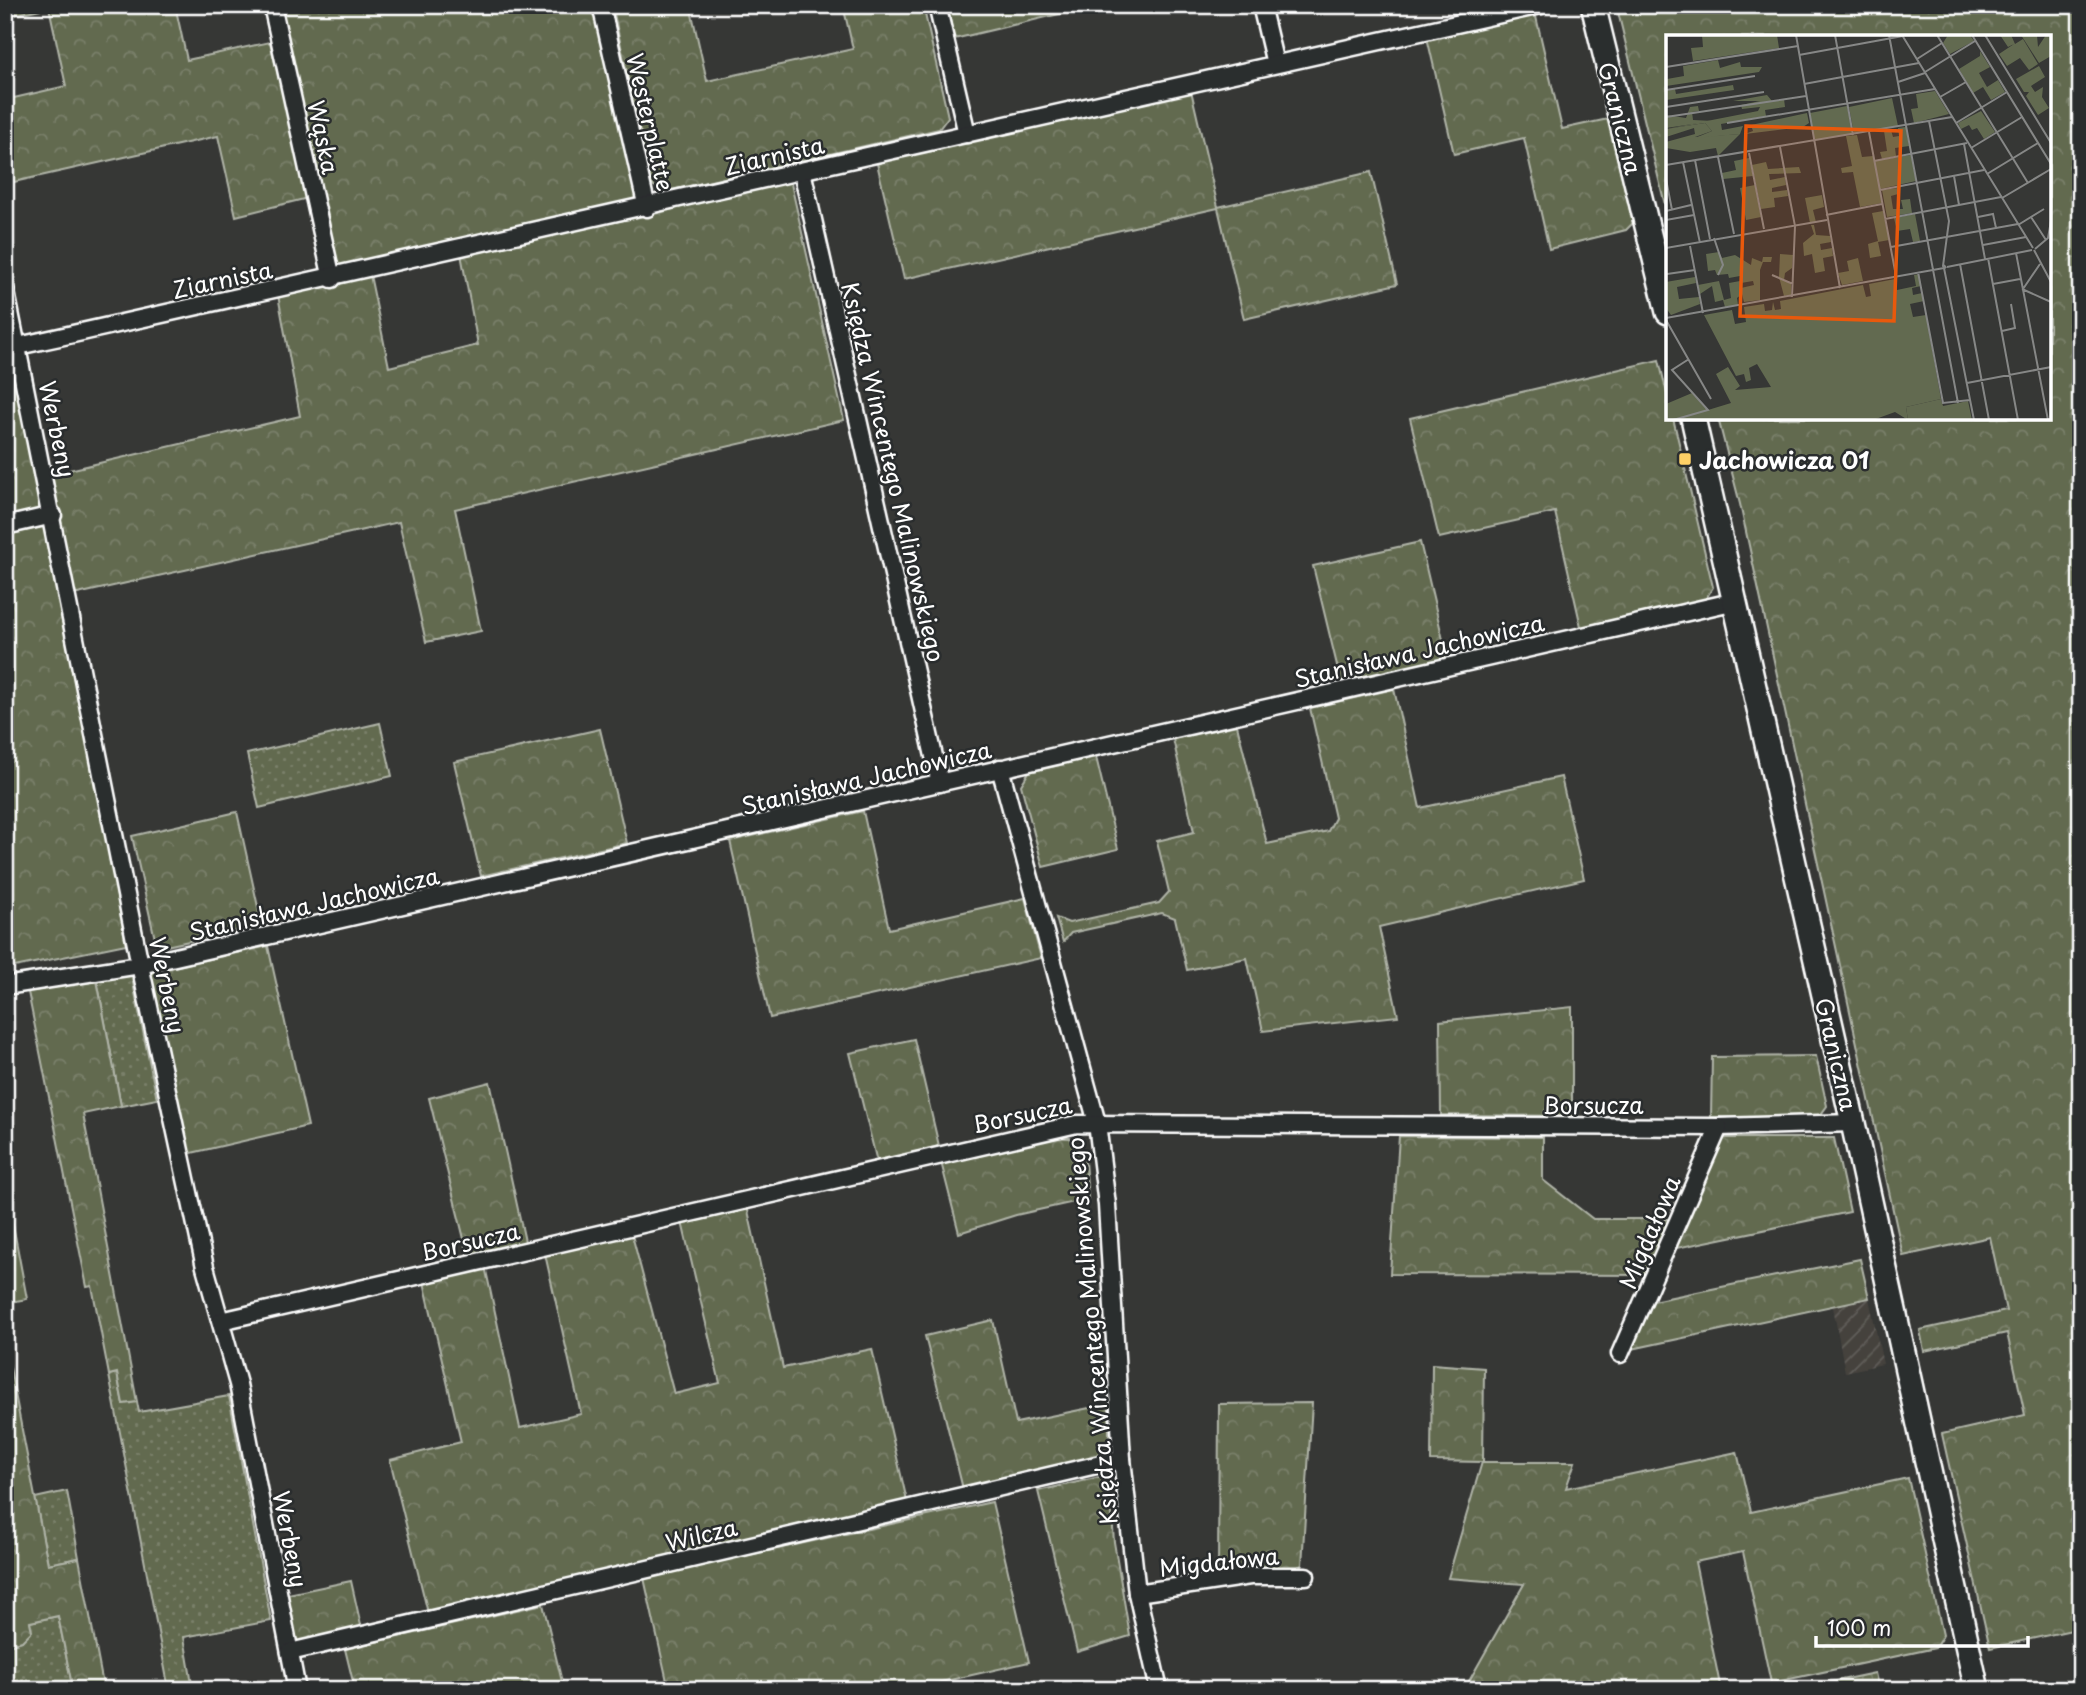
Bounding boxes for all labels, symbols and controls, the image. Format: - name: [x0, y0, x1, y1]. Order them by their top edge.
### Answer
- inset map: [1666, 35, 2051, 420]
- street label: Westerplatte: [618, 49, 684, 195]
- street label: Graniczna: [1590, 58, 1652, 179]
- street label: Wąska: [299, 97, 349, 178]
- street label: Ziarnista: [720, 126, 828, 184]
- street label: Ziarnista: [169, 251, 276, 307]
- street label: Księdza Wincentego Malinowskiego: [833, 279, 955, 665]
- street label: Werbeny: [31, 377, 85, 481]
- place label: Jachowicza 01: [1699, 442, 1869, 477]
- marker: Jachowicza 01: [1677, 451, 1693, 467]
- street label: Stanisława Jachowicza: [1291, 604, 1548, 696]
- street label: Stanisława Jachowicza: [738, 731, 995, 823]
- street label: Stanisława Jachowicza: [186, 857, 443, 949]
- street label: Werbeny: [141, 933, 195, 1037]
- street label: Graniczna: [1807, 994, 1867, 1115]
- street label: Borsucza: [969, 1086, 1076, 1142]
- street label: Borsucza: [1543, 1087, 1644, 1122]
- street label: Księdza Wincentego Malinowskiego: [1057, 1136, 1125, 1526]
- street label: Migdałowa: [1609, 1169, 1689, 1294]
- street label: Borsucza: [417, 1212, 524, 1269]
- street label: Werbeny: [264, 1487, 318, 1591]
- street label: Wilcza: [662, 1509, 741, 1559]
- street label: Migdałowa: [1157, 1537, 1281, 1585]
- scale bar: [1816, 1604, 2028, 1648]
- text: 100 m: [1827, 1611, 1891, 1643]

